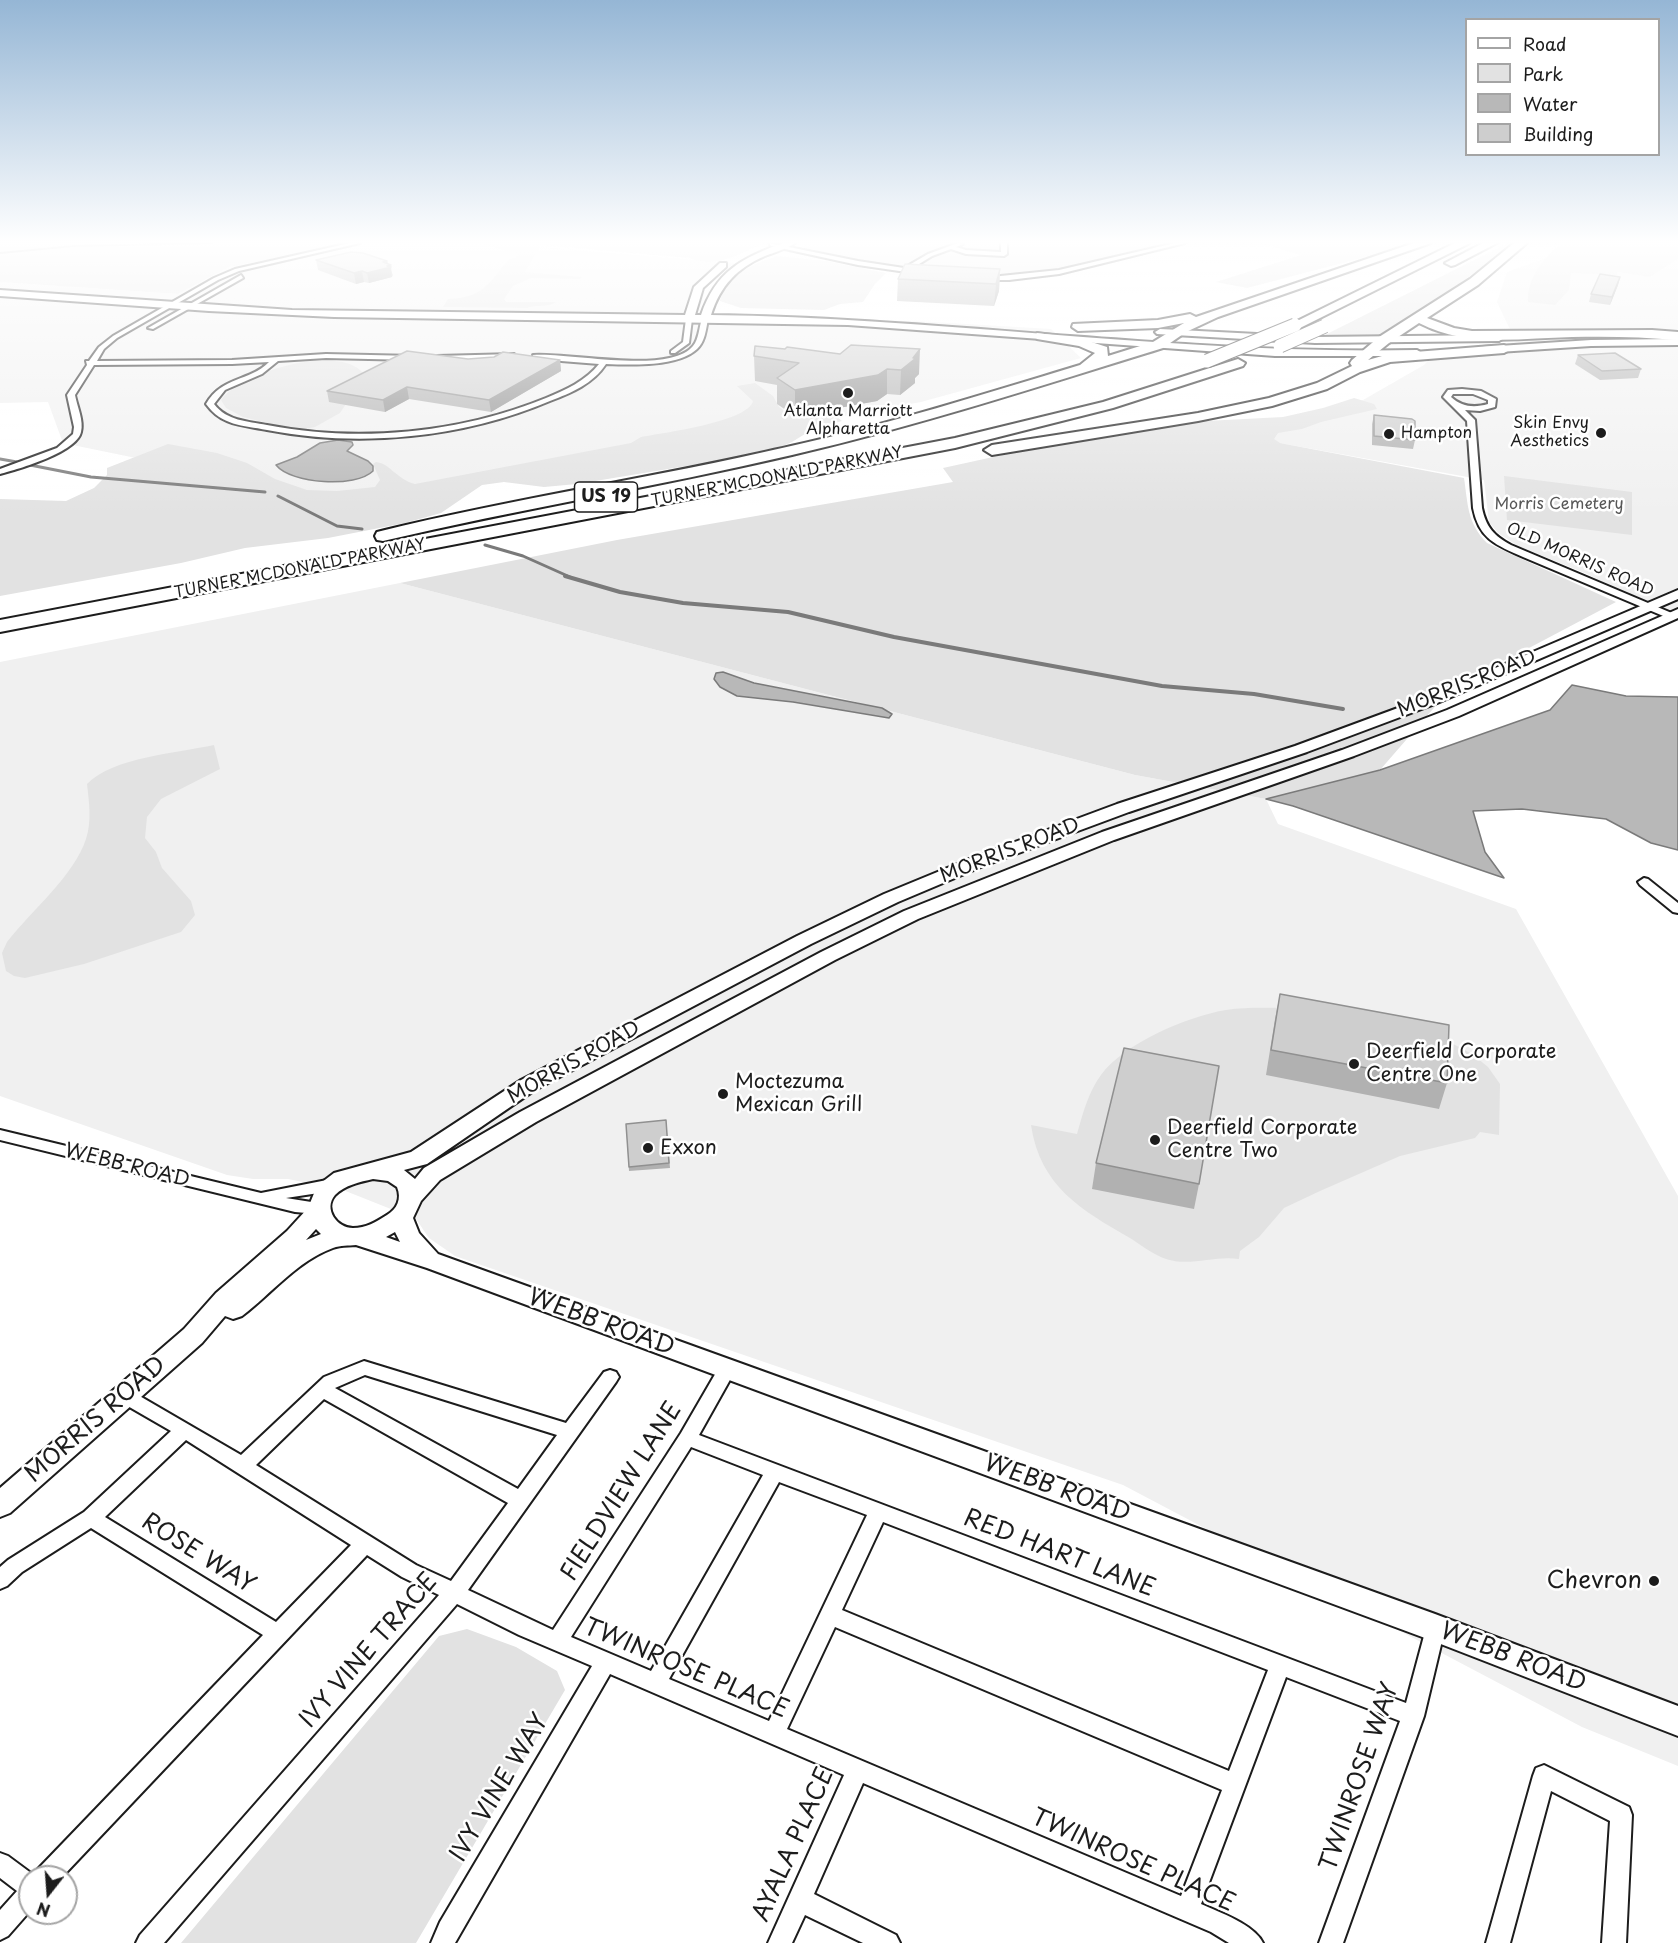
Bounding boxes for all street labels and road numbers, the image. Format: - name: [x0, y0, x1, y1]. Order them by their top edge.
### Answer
- street label: TURNER MCDONALD PARKWAY: [650, 443, 904, 511]
- road number: US 19: [574, 482, 638, 512]
- street label: OLD MORRIS ROAD: [1503, 519, 1657, 601]
- street label: TURNER MCDONALD PARKWAY: [173, 535, 427, 603]
- street label: MORRIS ROAD: [1394, 645, 1540, 723]
- street label: MORRIS ROAD: [937, 813, 1083, 889]
- street label: MORRIS ROAD: [504, 1017, 644, 1109]
- street label: WEBB ROAD: [62, 1139, 192, 1193]
- street label: WEBB ROAD: [524, 1283, 678, 1363]
- street label: MORRIS ROAD: [20, 1351, 172, 1489]
- street label: FIELDVIEW LANE: [555, 1397, 689, 1587]
- street label: WEBB ROAD: [980, 1449, 1134, 1529]
- street label: RED HART LANE: [959, 1504, 1159, 1604]
- street label: ROSE WAY: [136, 1508, 260, 1600]
- street label: IVY VINE TRACE: [294, 1568, 444, 1734]
- street label: TWINROSE PLACE: [579, 1613, 793, 1725]
- street label: WEBB ROAD: [1436, 1617, 1590, 1699]
- street label: TWINROSE WAY: [1314, 1679, 1406, 1875]
- street label: IVY VINE WAY: [444, 1709, 556, 1867]
- street label: AYALA PLACE: [747, 1764, 841, 1926]
- street label: TWINROSE PLACE: [1027, 1803, 1239, 1919]

